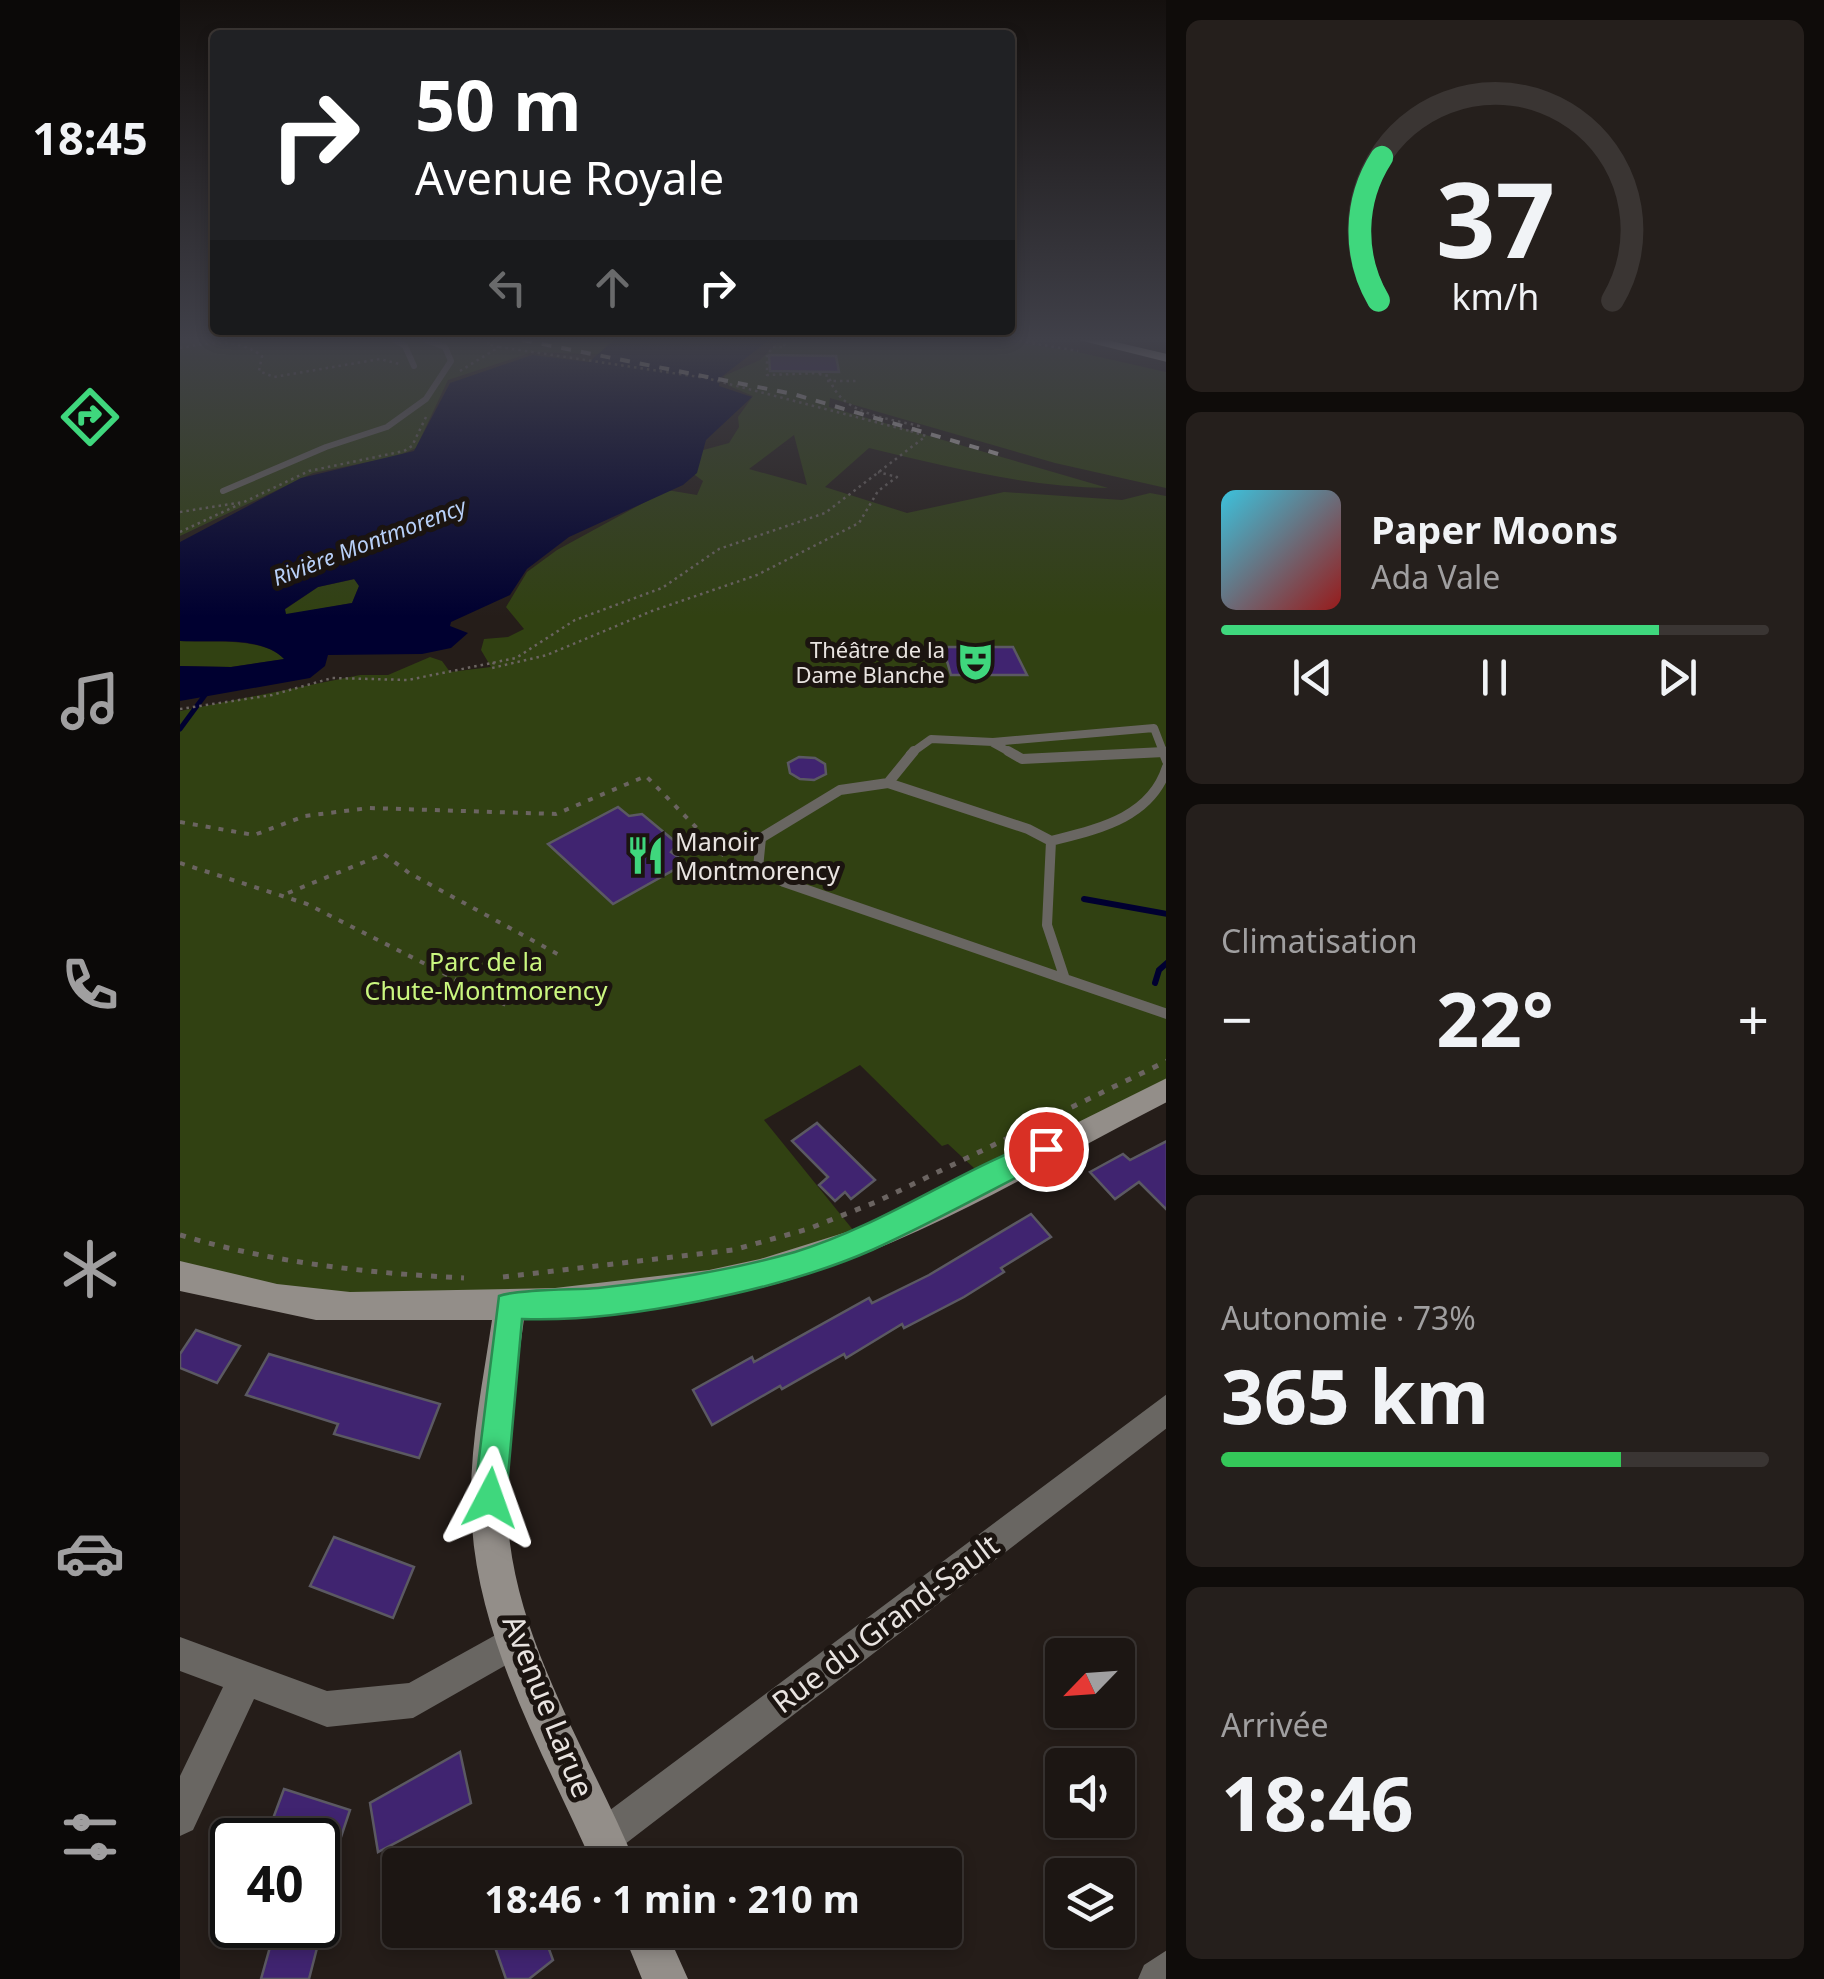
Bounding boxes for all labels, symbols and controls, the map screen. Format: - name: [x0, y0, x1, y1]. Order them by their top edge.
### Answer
- text: 50 m: [415, 56, 582, 152]
- icon: right: [250, 70, 380, 200]
- text: 18:45: [32, 107, 148, 168]
- text: Avenue Royale: [415, 147, 724, 208]
- text: 37: [1436, 147, 1554, 288]
- icon: left: [480, 260, 535, 315]
- icon: ahead: [585, 260, 640, 315]
- icon: right: [690, 260, 745, 315]
- text: km/h: [1451, 272, 1539, 320]
- icon: directions: [55, 382, 125, 452]
- water label: Rivière Montmorency: [268, 490, 472, 592]
- text: Paper Moons: [1371, 503, 1618, 555]
- text: Ada Vale: [1371, 555, 1500, 598]
- place label: Théâtre de la Dame Blanche: [795, 634, 945, 689]
- theatre icon: Théâtre de la Dame Blanche: [954, 641, 996, 683]
- icon: previous: [1285, 650, 1340, 705]
- icon: pause: [1467, 650, 1522, 705]
- icon: next: [1650, 650, 1705, 705]
- icon: music: [55, 666, 125, 736]
- place label: Manoir Montmorency: [675, 824, 840, 887]
- restaurant icon: Manoir Montmorency: [624, 834, 666, 876]
- text: Climatisation: [1221, 919, 1418, 962]
- park label: Parc de la Chute-Montmorency: [365, 944, 608, 1007]
- icon: phone: [55, 950, 125, 1020]
- text: 22°: [1436, 967, 1554, 1069]
- text: −: [1221, 981, 1252, 1056]
- text: +: [1738, 981, 1769, 1056]
- pin: [1004, 1107, 1089, 1192]
- icon: arrive: [1019, 1122, 1074, 1177]
- icon: climate: [55, 1234, 125, 1304]
- text: Autonomie · 73%: [1221, 1296, 1476, 1339]
- text: 365 km: [1221, 1344, 1489, 1446]
- position arrow: [438, 1446, 542, 1550]
- icon: car: [55, 1518, 125, 1588]
- street label: Rue du Grand-Sault: [763, 1524, 1007, 1722]
- street label: Avenue Larue: [494, 1609, 604, 1803]
- north arrow: [1045, 1638, 1135, 1728]
- map controls: [1045, 1638, 1135, 1948]
- text: Arrivée: [1221, 1703, 1329, 1746]
- button: sound: [1045, 1748, 1135, 1838]
- text: 18:46: [1221, 1751, 1414, 1853]
- icon: filters: [55, 1802, 125, 1872]
- speed limit sign: 40: [210, 1818, 340, 1948]
- button: layers: [1045, 1858, 1135, 1948]
- text: 18:46 · 1 min · 210 m: [484, 1872, 860, 1924]

